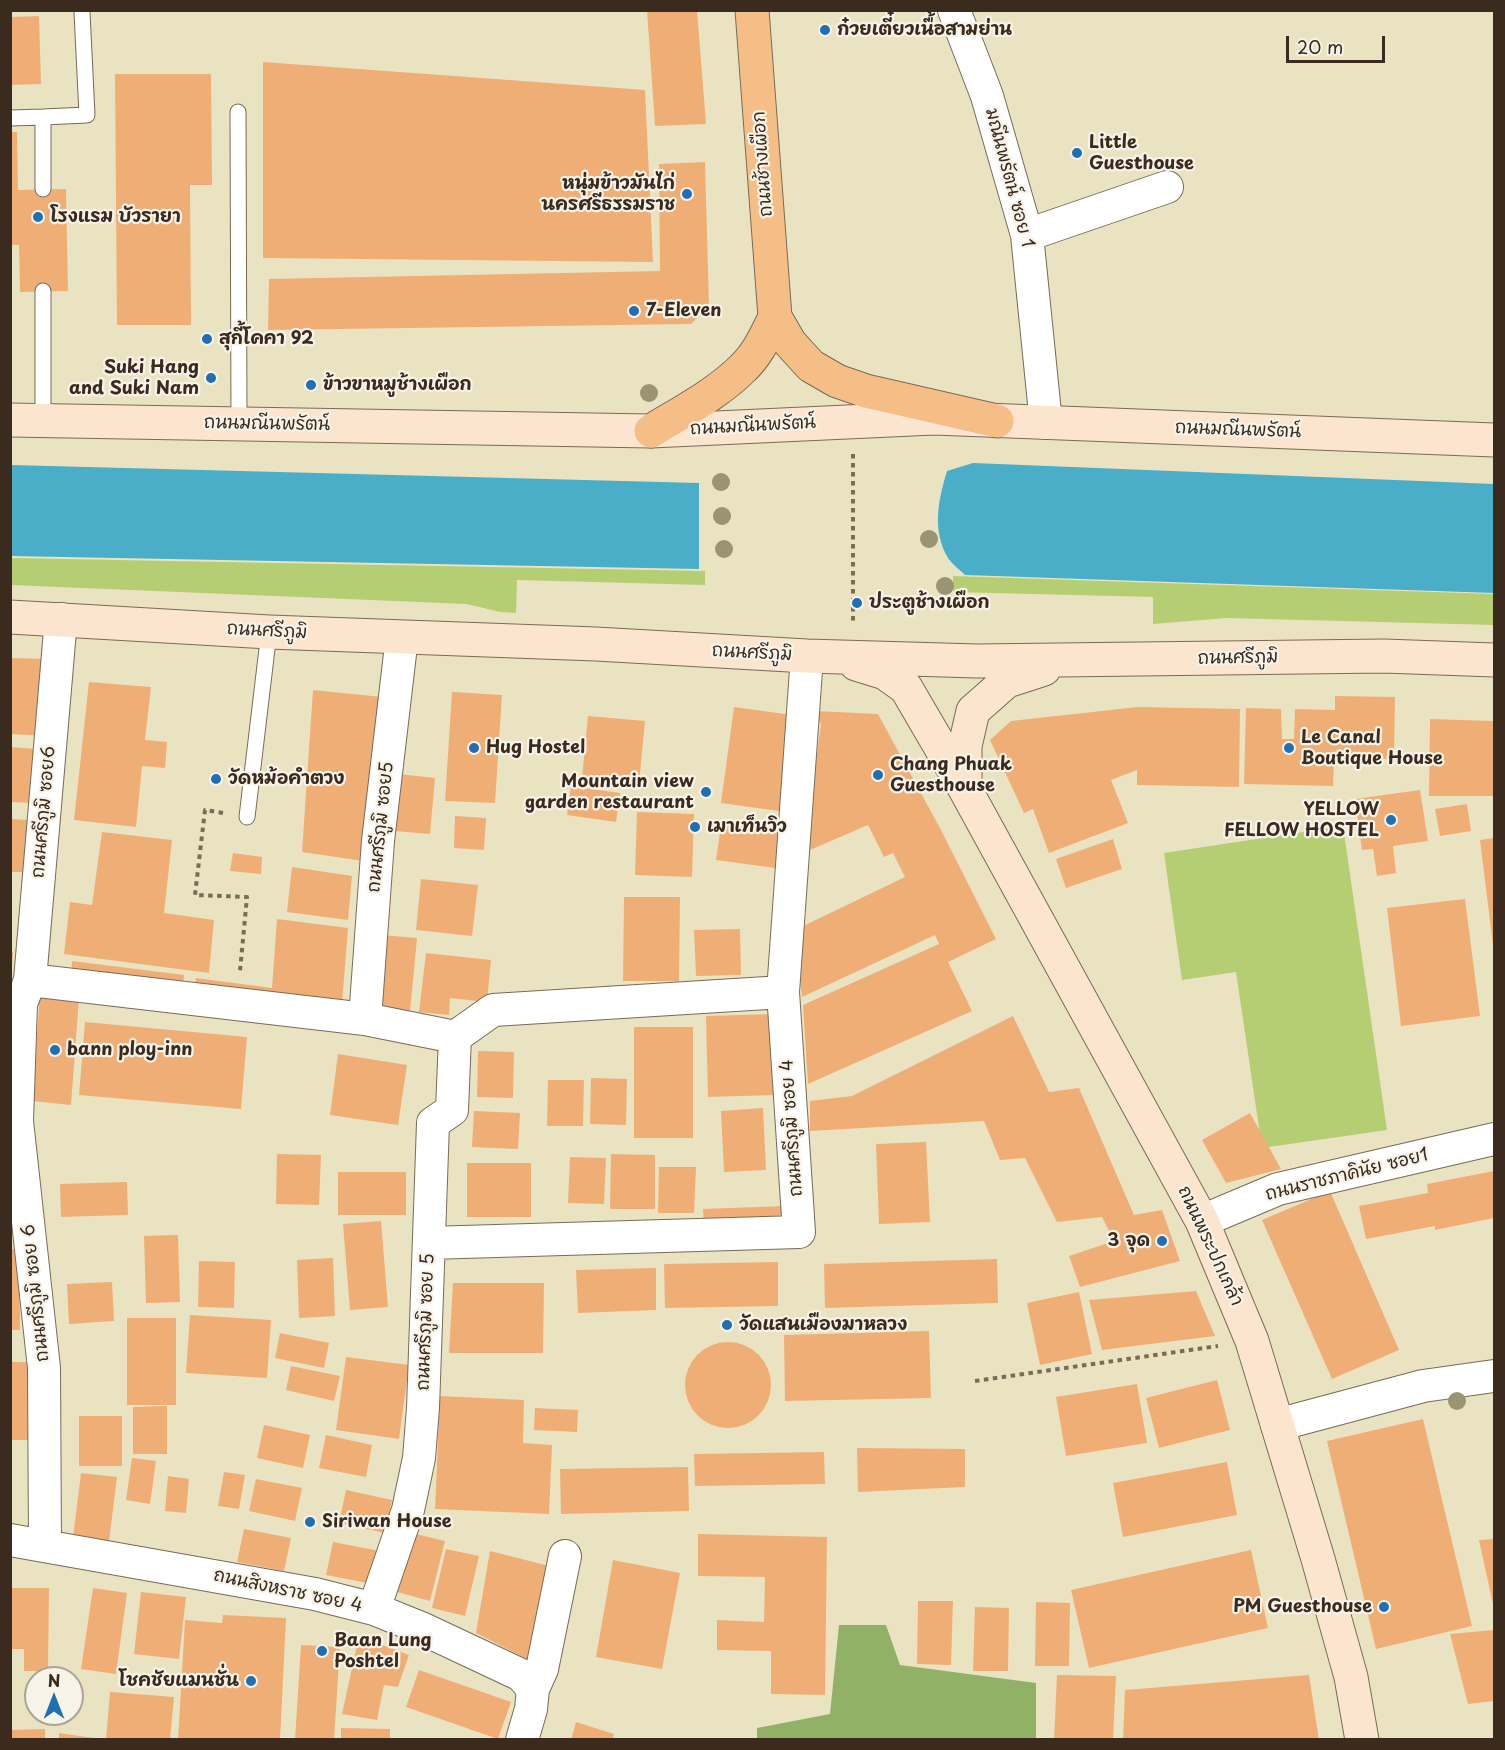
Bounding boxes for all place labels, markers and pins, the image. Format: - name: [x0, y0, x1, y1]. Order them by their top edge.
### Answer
- place label: ก๋วยเตี๋ยวเนื้อสามย่าน: [837, 19, 1012, 41]
- marker: ก๋วยเตี๋ยวเนื้อสามย่าน: [818, 23, 832, 37]
- place label: Little Guesthouse: [1089, 132, 1194, 174]
- marker: Little Guesthouse: [1070, 146, 1084, 160]
- place label: หนุ่มข้าวมันไก่ นครศรีธรรมราช: [541, 173, 675, 216]
- marker: หนุ่มข้าวมันไก่ นครศรีธรรมราช: [680, 187, 694, 201]
- place label: โรงแรม บัวรายา: [50, 206, 181, 228]
- marker: โรงแรม บัวรายา: [31, 210, 45, 224]
- place label: 7-Eleven: [646, 300, 721, 322]
- marker: 7-Eleven: [627, 304, 641, 318]
- place label: สุกี้โคคา 92: [219, 328, 314, 350]
- marker: สุกี้โคคา 92: [200, 332, 214, 346]
- place label: Suki Hang and Suki Nam: [69, 357, 199, 400]
- marker: Suki Hang and Suki Nam: [204, 371, 218, 385]
- place label: ข้าวขาหมูช้างเผือก: [323, 374, 472, 396]
- marker: ข้าวขาหมูช้างเผือก: [304, 378, 318, 392]
- place label: ประตูช้างเผือก: [869, 592, 989, 614]
- marker: ประตูช้างเผือก: [850, 596, 864, 610]
- place label: Le Canal Boutique House: [1301, 727, 1443, 770]
- place label: Hug Hostel: [486, 737, 585, 759]
- marker: Hug Hostel: [467, 741, 481, 755]
- marker: Le Canal Boutique House: [1282, 741, 1296, 755]
- place label: Chang Phuak Guesthouse: [890, 754, 1012, 796]
- place label: วัดหม้อคำตวง: [228, 768, 344, 790]
- marker: Chang Phuak Guesthouse: [871, 768, 885, 782]
- place label: Mountain view garden restaurant: [525, 771, 694, 814]
- marker: วัดหม้อคำตวง: [209, 772, 223, 786]
- marker: Mountain view garden restaurant: [699, 785, 713, 799]
- place label: YELLOW FELLOW HOSTEL: [1224, 799, 1379, 842]
- marker: YELLOW FELLOW HOSTEL: [1384, 813, 1398, 827]
- place label: เมาเท็นวิว: [707, 816, 787, 838]
- marker: เมาเท็นวิว: [688, 820, 702, 834]
- place label: bann ploy-inn: [67, 1039, 192, 1061]
- marker: bann ploy-inn: [48, 1043, 62, 1057]
- place label: 3 จุด: [1108, 1230, 1150, 1252]
- marker: 3 จุด: [1155, 1234, 1169, 1248]
- place label: วัดแสนเมืองมาหลวง: [739, 1314, 907, 1336]
- marker: วัดแสนเมืองมาหลวง: [720, 1318, 734, 1332]
- place label: Siriwan House: [322, 1511, 452, 1533]
- marker: Siriwan House: [303, 1515, 317, 1529]
- place label: PM Guesthouse: [1233, 1596, 1372, 1618]
- marker: PM Guesthouse: [1377, 1600, 1391, 1614]
- place label: Baan Lung Poshtel: [334, 1630, 432, 1672]
- marker: Baan Lung Poshtel: [315, 1644, 329, 1658]
- place label: โชคชัยแมนชั่น: [119, 1670, 239, 1692]
- marker: โชคชัยแมนชั่น: [244, 1674, 258, 1688]

